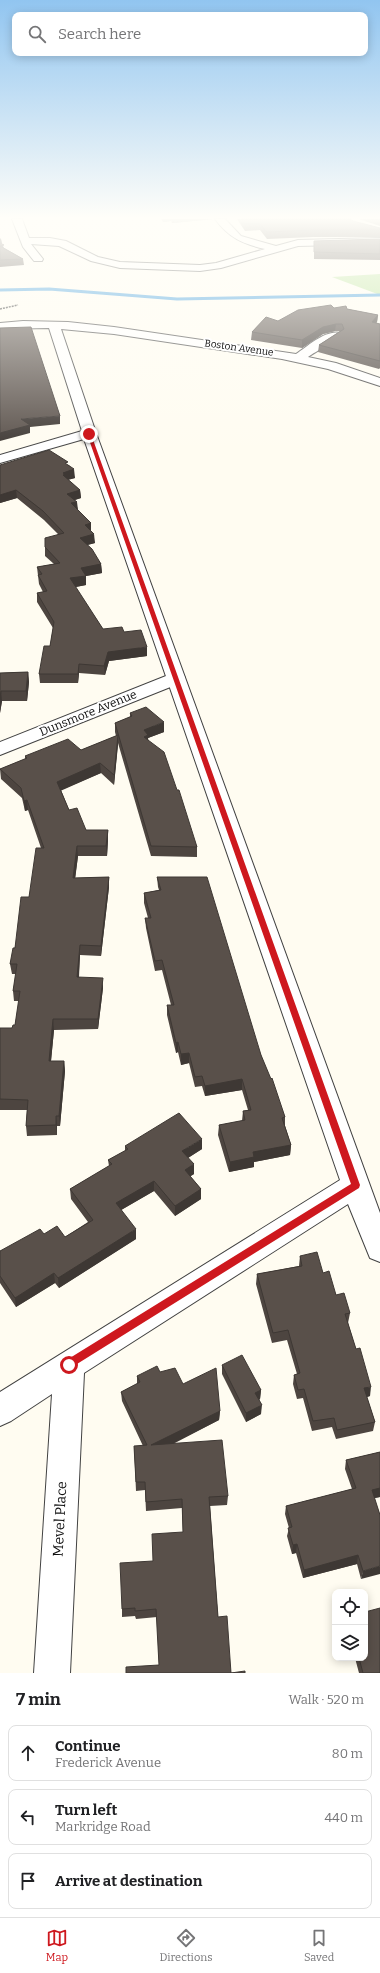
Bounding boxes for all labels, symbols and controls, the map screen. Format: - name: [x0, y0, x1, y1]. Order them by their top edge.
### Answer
- search box: [12, 12, 368, 56]
- icon: search: [26, 23, 48, 45]
- text: Search here: [58, 25, 141, 43]
- street label: Boston Avenue: [204, 337, 274, 359]
- route end: [80, 425, 98, 443]
- street label: Dunsmore Avenue: [37, 687, 139, 739]
- route start: [60, 1356, 78, 1374]
- street label: Mevel Place: [50, 1481, 70, 1557]
- map controls: [332, 1589, 368, 1661]
- button: locate: [332, 1589, 368, 1625]
- button: layers: [332, 1625, 368, 1661]
- text: 7 min: [16, 1689, 61, 1710]
- text: Walk · 520 m: [288, 1692, 364, 1707]
- text: Continue: [55, 1737, 121, 1755]
- icon: ahead: [17, 1742, 39, 1764]
- text: 80 m: [332, 1746, 363, 1761]
- text: Frederick Avenue: [55, 1755, 161, 1770]
- text: Turn left: [55, 1801, 117, 1819]
- icon: left: [17, 1806, 39, 1828]
- text: 440 m: [324, 1810, 363, 1825]
- text: Markridge Road: [55, 1819, 151, 1834]
- icon: arrive: [17, 1870, 39, 1892]
- text: Arrive at destination: [55, 1872, 202, 1890]
- tab: Map: [46, 1927, 68, 1964]
- tab: Directions: [160, 1927, 212, 1964]
- tab: Saved: [304, 1927, 334, 1964]

